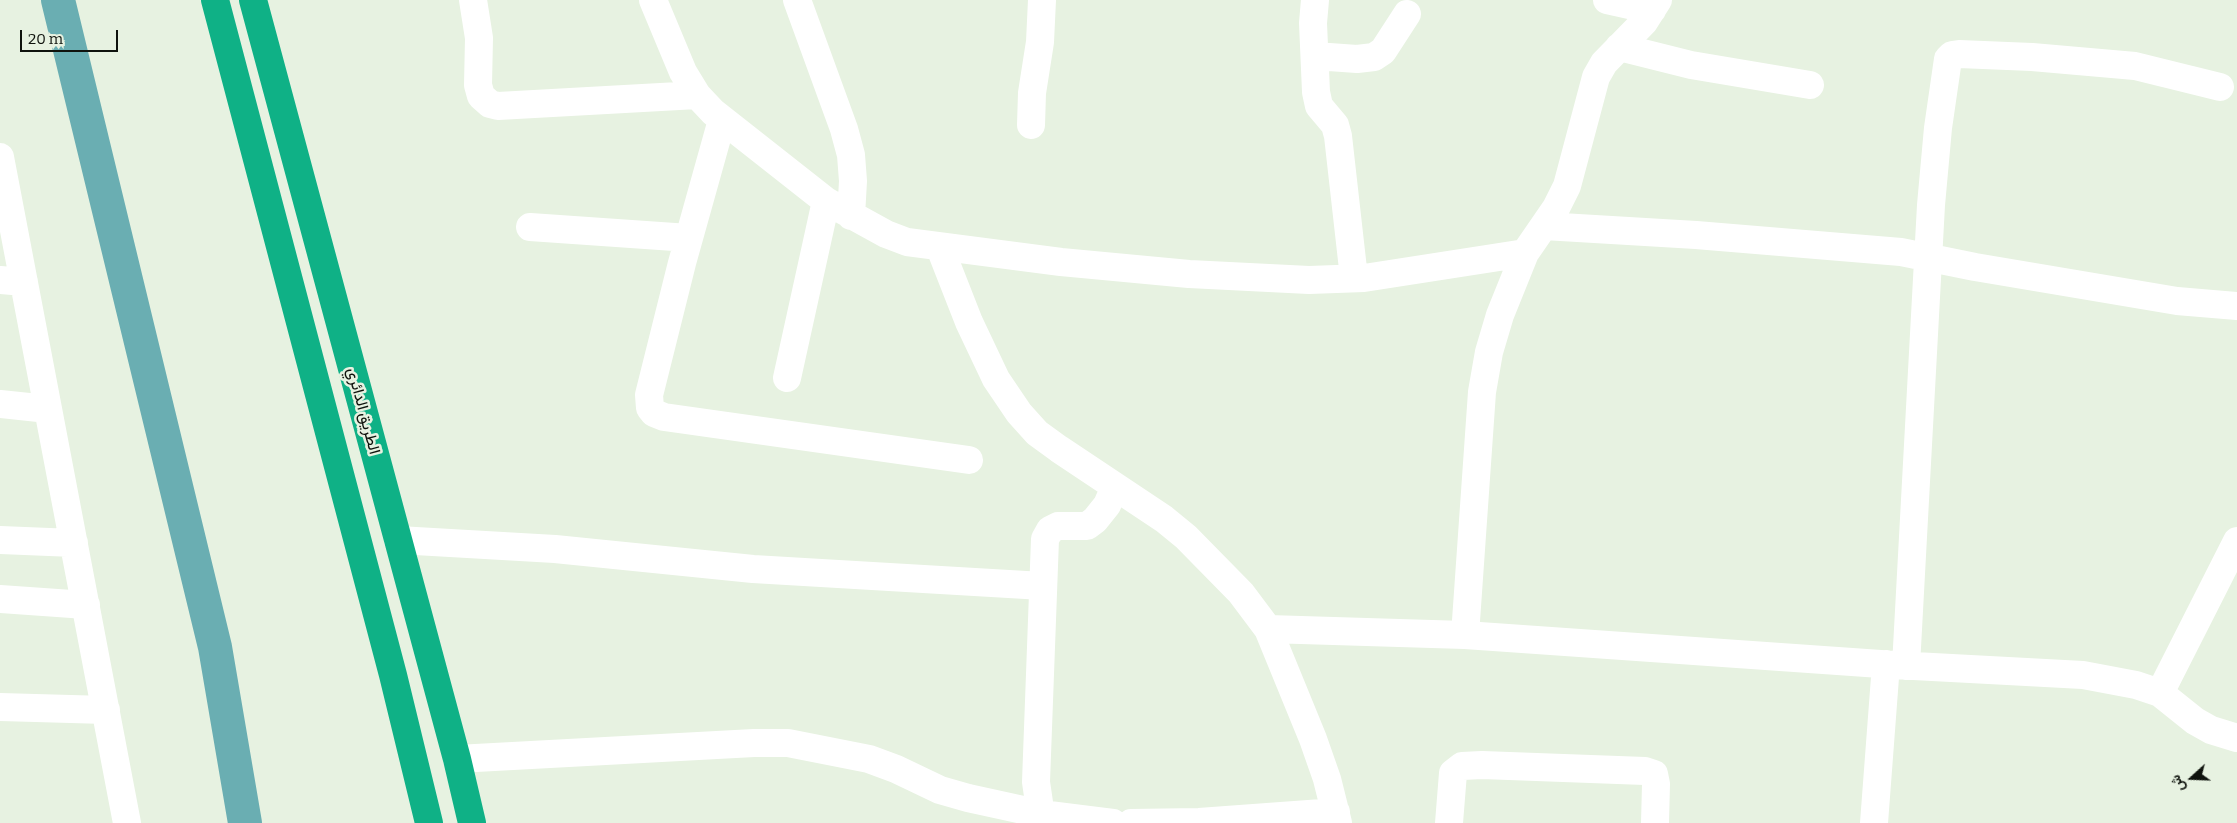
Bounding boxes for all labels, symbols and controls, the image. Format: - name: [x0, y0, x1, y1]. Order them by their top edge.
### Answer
- scale bar: [22, 20, 120, 52]
- text: 20 m: [28, 30, 63, 48]
- street label: الطريق الدائري: [342, 366, 384, 456]
- north arrow: [2167, 753, 2217, 803]
- text: ش: [2167, 772, 2188, 794]

